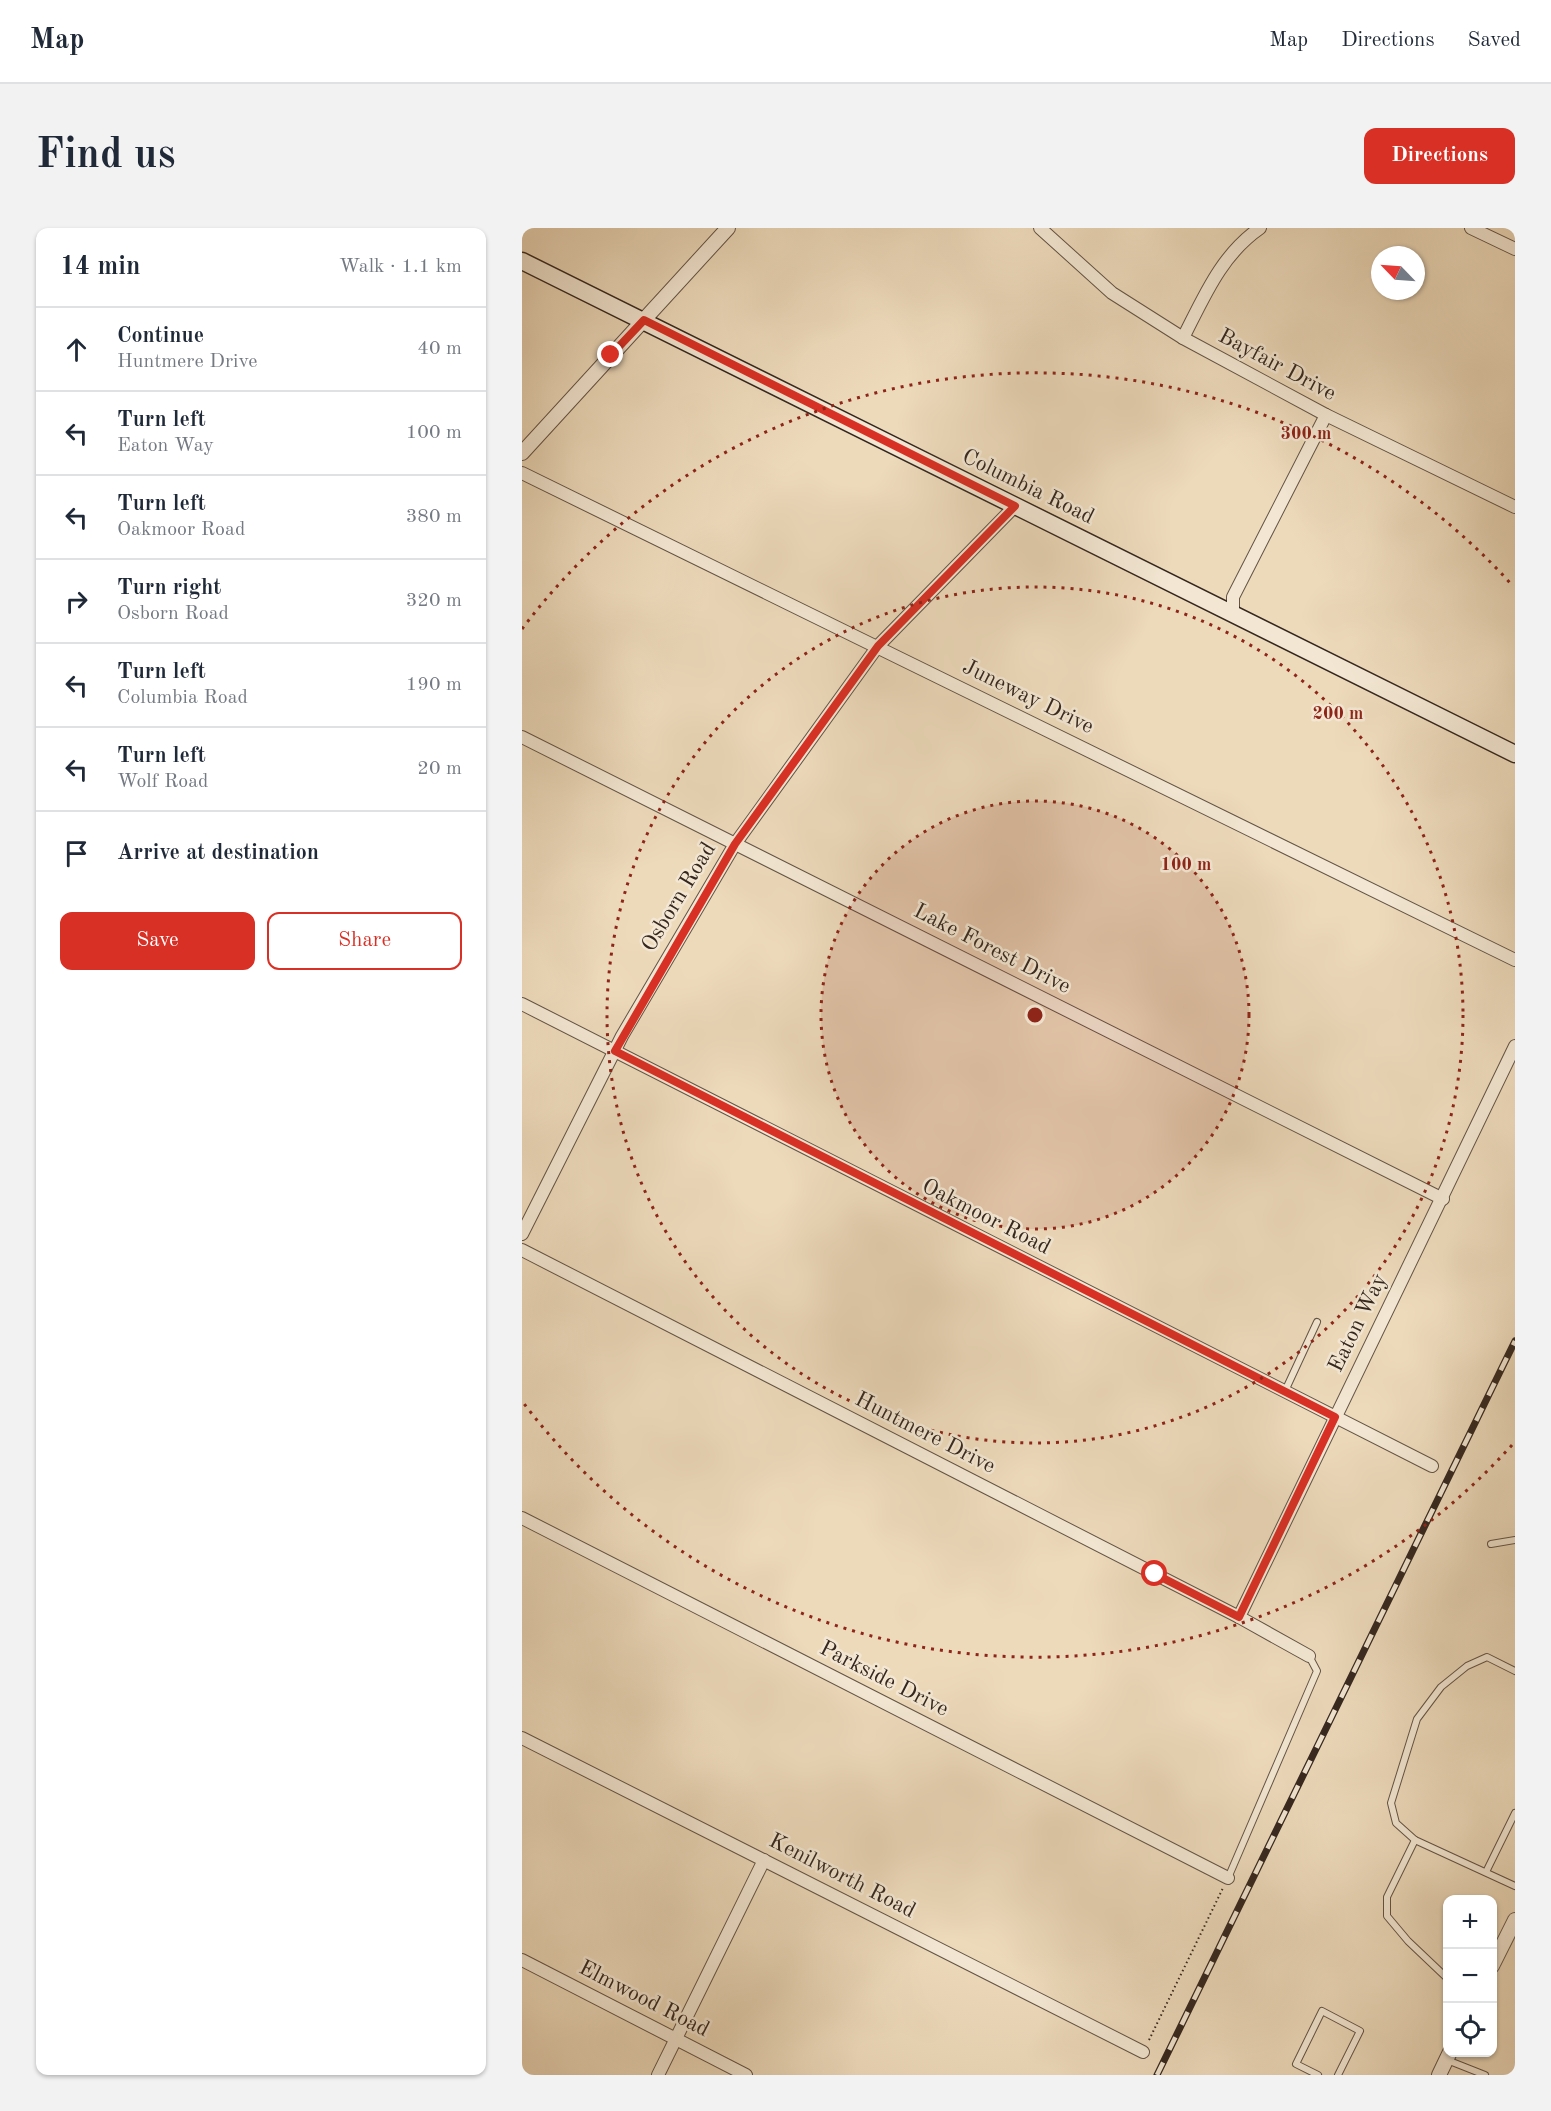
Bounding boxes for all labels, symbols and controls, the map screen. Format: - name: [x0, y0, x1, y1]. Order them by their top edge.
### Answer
- text: Map: [30, 27, 84, 55]
- text: Map: [1269, 30, 1308, 51]
- text: Directions: [1341, 30, 1435, 51]
- text: Saved: [1468, 30, 1521, 51]
- button: Directions: [1364, 128, 1515, 184]
- text: Find us: [36, 135, 175, 177]
- north arrow: [1371, 246, 1425, 300]
- text: 14 min: [60, 254, 140, 280]
- text: Walk · 1.1 km: [339, 257, 462, 277]
- text: Continue: [117, 325, 204, 347]
- street label: Bayfair Drive: [1215, 325, 1339, 405]
- icon: ahead: [60, 333, 93, 366]
- text: 40 m: [417, 339, 462, 359]
- route end: [597, 341, 623, 367]
- text: Huntmere Drive: [117, 352, 257, 372]
- text: Turn left: [117, 409, 206, 431]
- icon: left: [60, 417, 93, 450]
- text: 100 m: [406, 423, 462, 443]
- text: 300 m: [1281, 425, 1331, 443]
- text: Eaton Way: [117, 436, 214, 456]
- street label: Columbia Road: [958, 446, 1098, 528]
- text: Turn left: [117, 493, 206, 515]
- icon: left: [60, 501, 93, 534]
- text: 380 m: [406, 507, 462, 527]
- text: Oakmoor Road: [117, 520, 245, 540]
- text: Turn right: [117, 577, 221, 599]
- icon: right: [60, 585, 93, 618]
- text: 320 m: [406, 591, 462, 611]
- text: Osborn Road: [117, 604, 229, 624]
- street label: Juneway Drive: [959, 656, 1097, 738]
- text: Turn left: [117, 661, 206, 683]
- icon: left: [60, 669, 93, 702]
- text: 190 m: [406, 675, 462, 695]
- text: Columbia Road: [117, 688, 248, 708]
- text: 200 m: [1313, 705, 1363, 723]
- text: Turn left: [117, 745, 206, 767]
- icon: left: [60, 753, 93, 786]
- text: 20 m: [417, 759, 462, 779]
- text: Wolf Road: [117, 772, 209, 792]
- icon: arrive: [60, 837, 93, 870]
- street label: Osborn Road: [638, 839, 720, 955]
- text: Arrive at destination: [117, 842, 319, 864]
- text: 100 m: [1161, 856, 1211, 874]
- street label: Lake Forest Drive: [910, 900, 1074, 998]
- button: Save: [60, 912, 255, 970]
- button: Share: [267, 912, 462, 970]
- centre of rings: [1025, 1005, 1045, 1025]
- street label: Oakmoor Road: [918, 1175, 1054, 1259]
- street label: Eaton Way: [1325, 1270, 1391, 1376]
- street label: Huntmere Drive: [851, 1388, 999, 1478]
- route start: [1141, 1560, 1167, 1586]
- street label: Parkside Drive: [816, 1637, 952, 1721]
- street label: Kenilworth Road: [765, 1830, 919, 1922]
- map controls: [1443, 1895, 1497, 2057]
- button: +: [1443, 1895, 1497, 1949]
- button: −: [1443, 1949, 1497, 2003]
- street label: Elmwood Road: [575, 1957, 713, 2041]
- button: locate: [1443, 2003, 1497, 2057]

